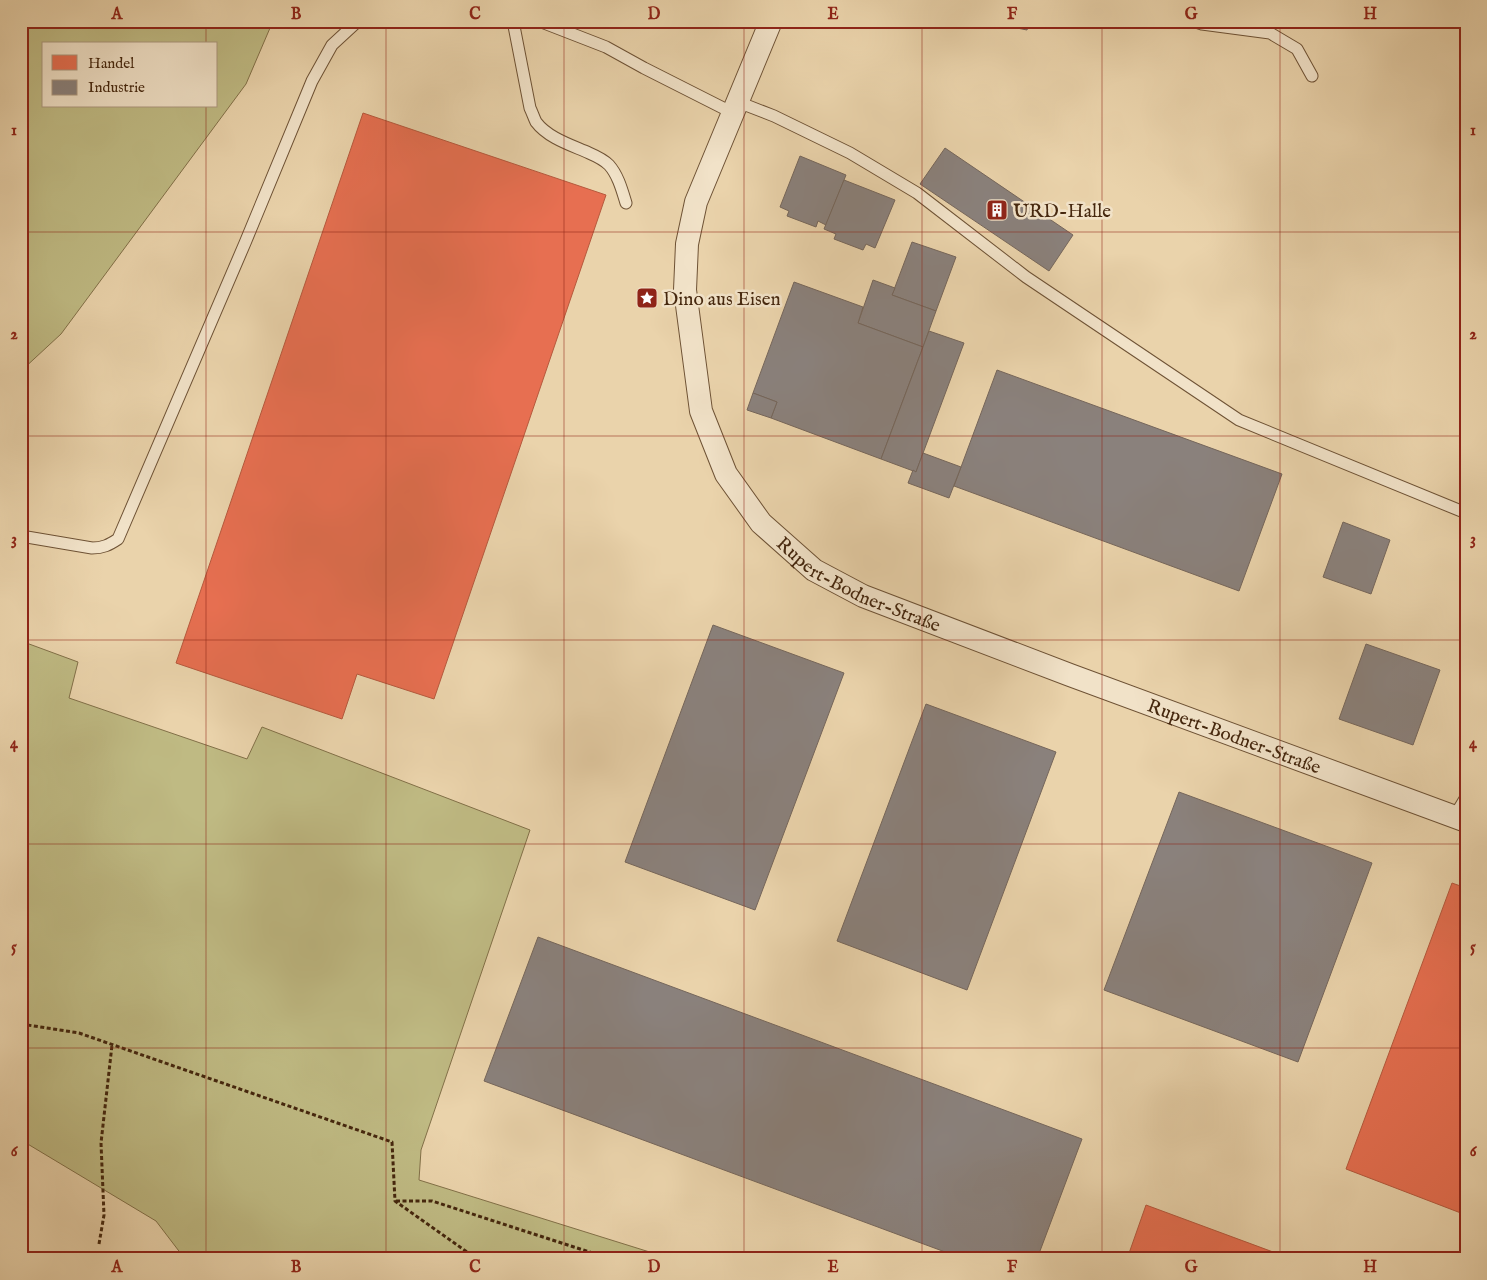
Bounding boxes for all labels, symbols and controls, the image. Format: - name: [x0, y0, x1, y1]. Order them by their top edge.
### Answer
- text: A: [111, 5, 124, 25]
- text: B: [291, 5, 302, 25]
- text: C: [469, 5, 481, 25]
- text: D: [648, 5, 661, 25]
- text: E: [827, 5, 839, 25]
- text: F: [1007, 5, 1018, 25]
- text: G: [1185, 5, 1198, 25]
- text: H: [1363, 5, 1377, 25]
- legend: [42, 42, 218, 108]
- text: Handel: [88, 54, 135, 73]
- text: Industrie: [88, 78, 145, 97]
- text: 1: [11, 121, 17, 141]
- text: 1: [1470, 121, 1476, 141]
- building icon: URD-Halle: [985, 198, 1009, 222]
- place label: URD-Halle: [1013, 200, 1111, 224]
- place icon: Dino aus Eisen: [635, 286, 659, 310]
- place label: Dino aus Eisen: [663, 288, 781, 312]
- text: 2: [10, 325, 18, 345]
- text: 2: [1469, 325, 1477, 345]
- text: 3: [11, 530, 17, 550]
- text: 3: [1470, 530, 1476, 550]
- street label: Rupert-Bodner-Straße: [771, 532, 944, 639]
- street label: Rupert-Bodner-Straße: [1144, 695, 1324, 781]
- text: 4: [10, 734, 19, 754]
- text: 4: [1469, 734, 1478, 754]
- text: 5: [11, 938, 17, 958]
- text: 5: [1470, 938, 1476, 958]
- text: 6: [11, 1142, 19, 1162]
- text: 6: [1470, 1142, 1478, 1162]
- text: A: [111, 1258, 124, 1278]
- text: B: [291, 1258, 302, 1278]
- text: C: [469, 1258, 481, 1278]
- text: D: [648, 1258, 661, 1278]
- text: E: [827, 1258, 839, 1278]
- text: F: [1007, 1258, 1018, 1278]
- text: G: [1185, 1258, 1198, 1278]
- text: H: [1363, 1258, 1377, 1278]

